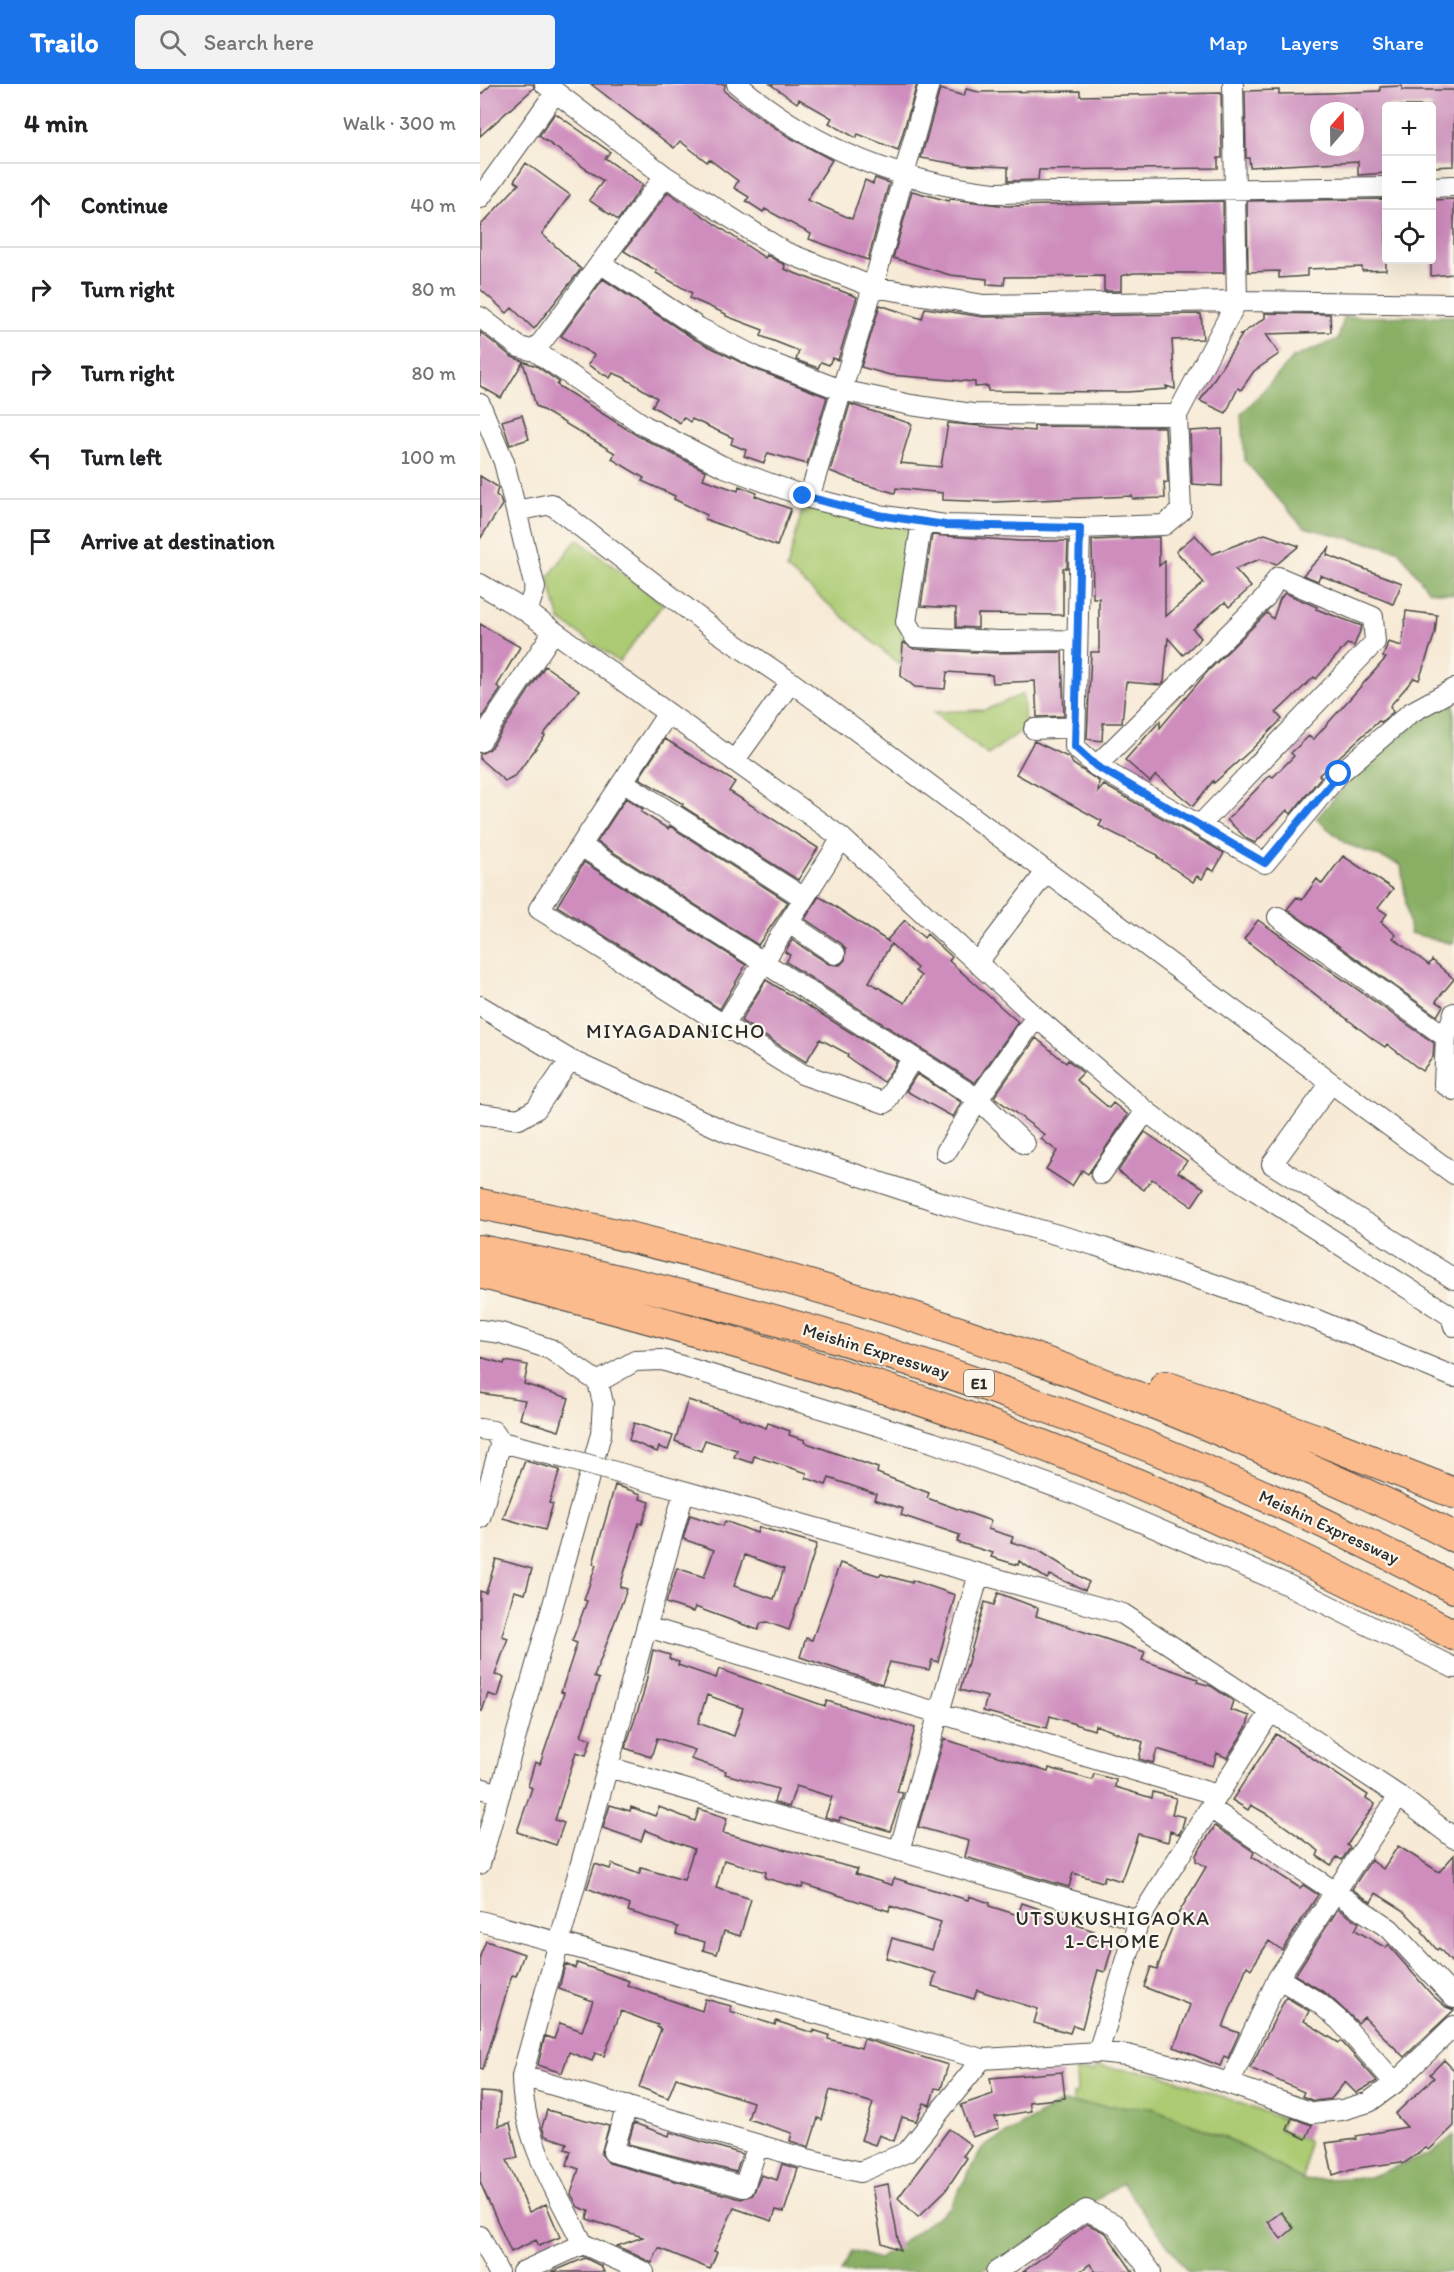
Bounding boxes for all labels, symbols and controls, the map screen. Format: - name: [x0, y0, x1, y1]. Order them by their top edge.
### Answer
- search box: [135, 15, 555, 69]
- text: Trailo: [30, 25, 99, 59]
- icon: search: [156, 26, 189, 59]
- text: Search here: [204, 29, 314, 56]
- text: Map: [1209, 30, 1248, 55]
- text: Layers: [1281, 30, 1339, 55]
- text: Share: [1372, 30, 1424, 55]
- north arrow: [1310, 102, 1364, 156]
- map controls: [1382, 102, 1436, 264]
- button: +: [1382, 102, 1436, 156]
- text: 4 min: [24, 107, 88, 139]
- text: Walk · 300 m: [343, 111, 456, 135]
- button: −: [1382, 156, 1436, 210]
- icon: ahead: [24, 189, 57, 222]
- text: Continue: [81, 192, 168, 219]
- text: 40 m: [410, 193, 456, 217]
- button: locate: [1382, 210, 1436, 264]
- icon: right: [24, 273, 57, 306]
- text: Turn right: [81, 276, 175, 303]
- text: 80 m: [411, 277, 456, 301]
- icon: right: [24, 357, 57, 390]
- text: Turn right: [81, 360, 175, 387]
- text: 80 m: [411, 361, 456, 385]
- icon: left: [24, 441, 57, 474]
- text: Turn left: [81, 444, 162, 471]
- text: 100 m: [401, 445, 456, 469]
- route end: [789, 482, 815, 508]
- icon: arrive: [24, 525, 57, 558]
- text: Arrive at destination: [81, 528, 275, 555]
- route start: [1325, 760, 1351, 786]
- district label: MIYAGADANICHO: [586, 1019, 766, 1043]
- street label: Meishin Expressway: [800, 1318, 953, 1384]
- road number: E1: [964, 1370, 994, 1396]
- street label: Meishin Expressway: [1255, 1485, 1403, 1569]
- district label: UTSUKUSHIGAOKA 1-CHOME: [1016, 1906, 1210, 1953]

